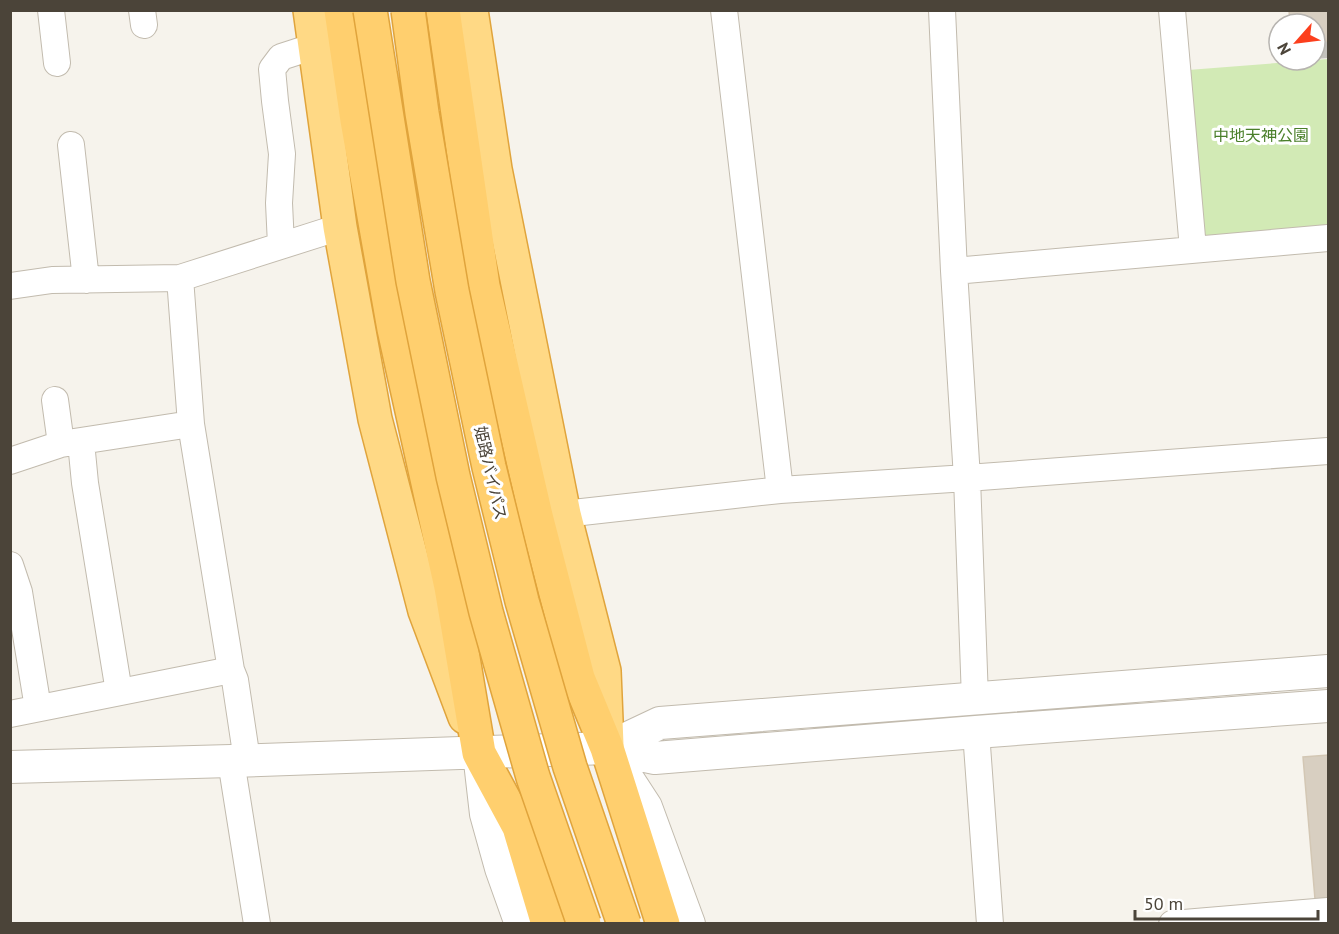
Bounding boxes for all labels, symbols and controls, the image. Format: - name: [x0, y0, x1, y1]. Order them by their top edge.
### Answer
- north arrow: [1267, 12, 1327, 72]
- text: N: [1272, 40, 1295, 58]
- park label: 中地天神公園: [1213, 125, 1309, 145]
- street label: 姫路バイパス: [470, 424, 512, 522]
- scale bar: [1135, 883, 1318, 921]
- text: 50 m: [1144, 892, 1183, 915]

